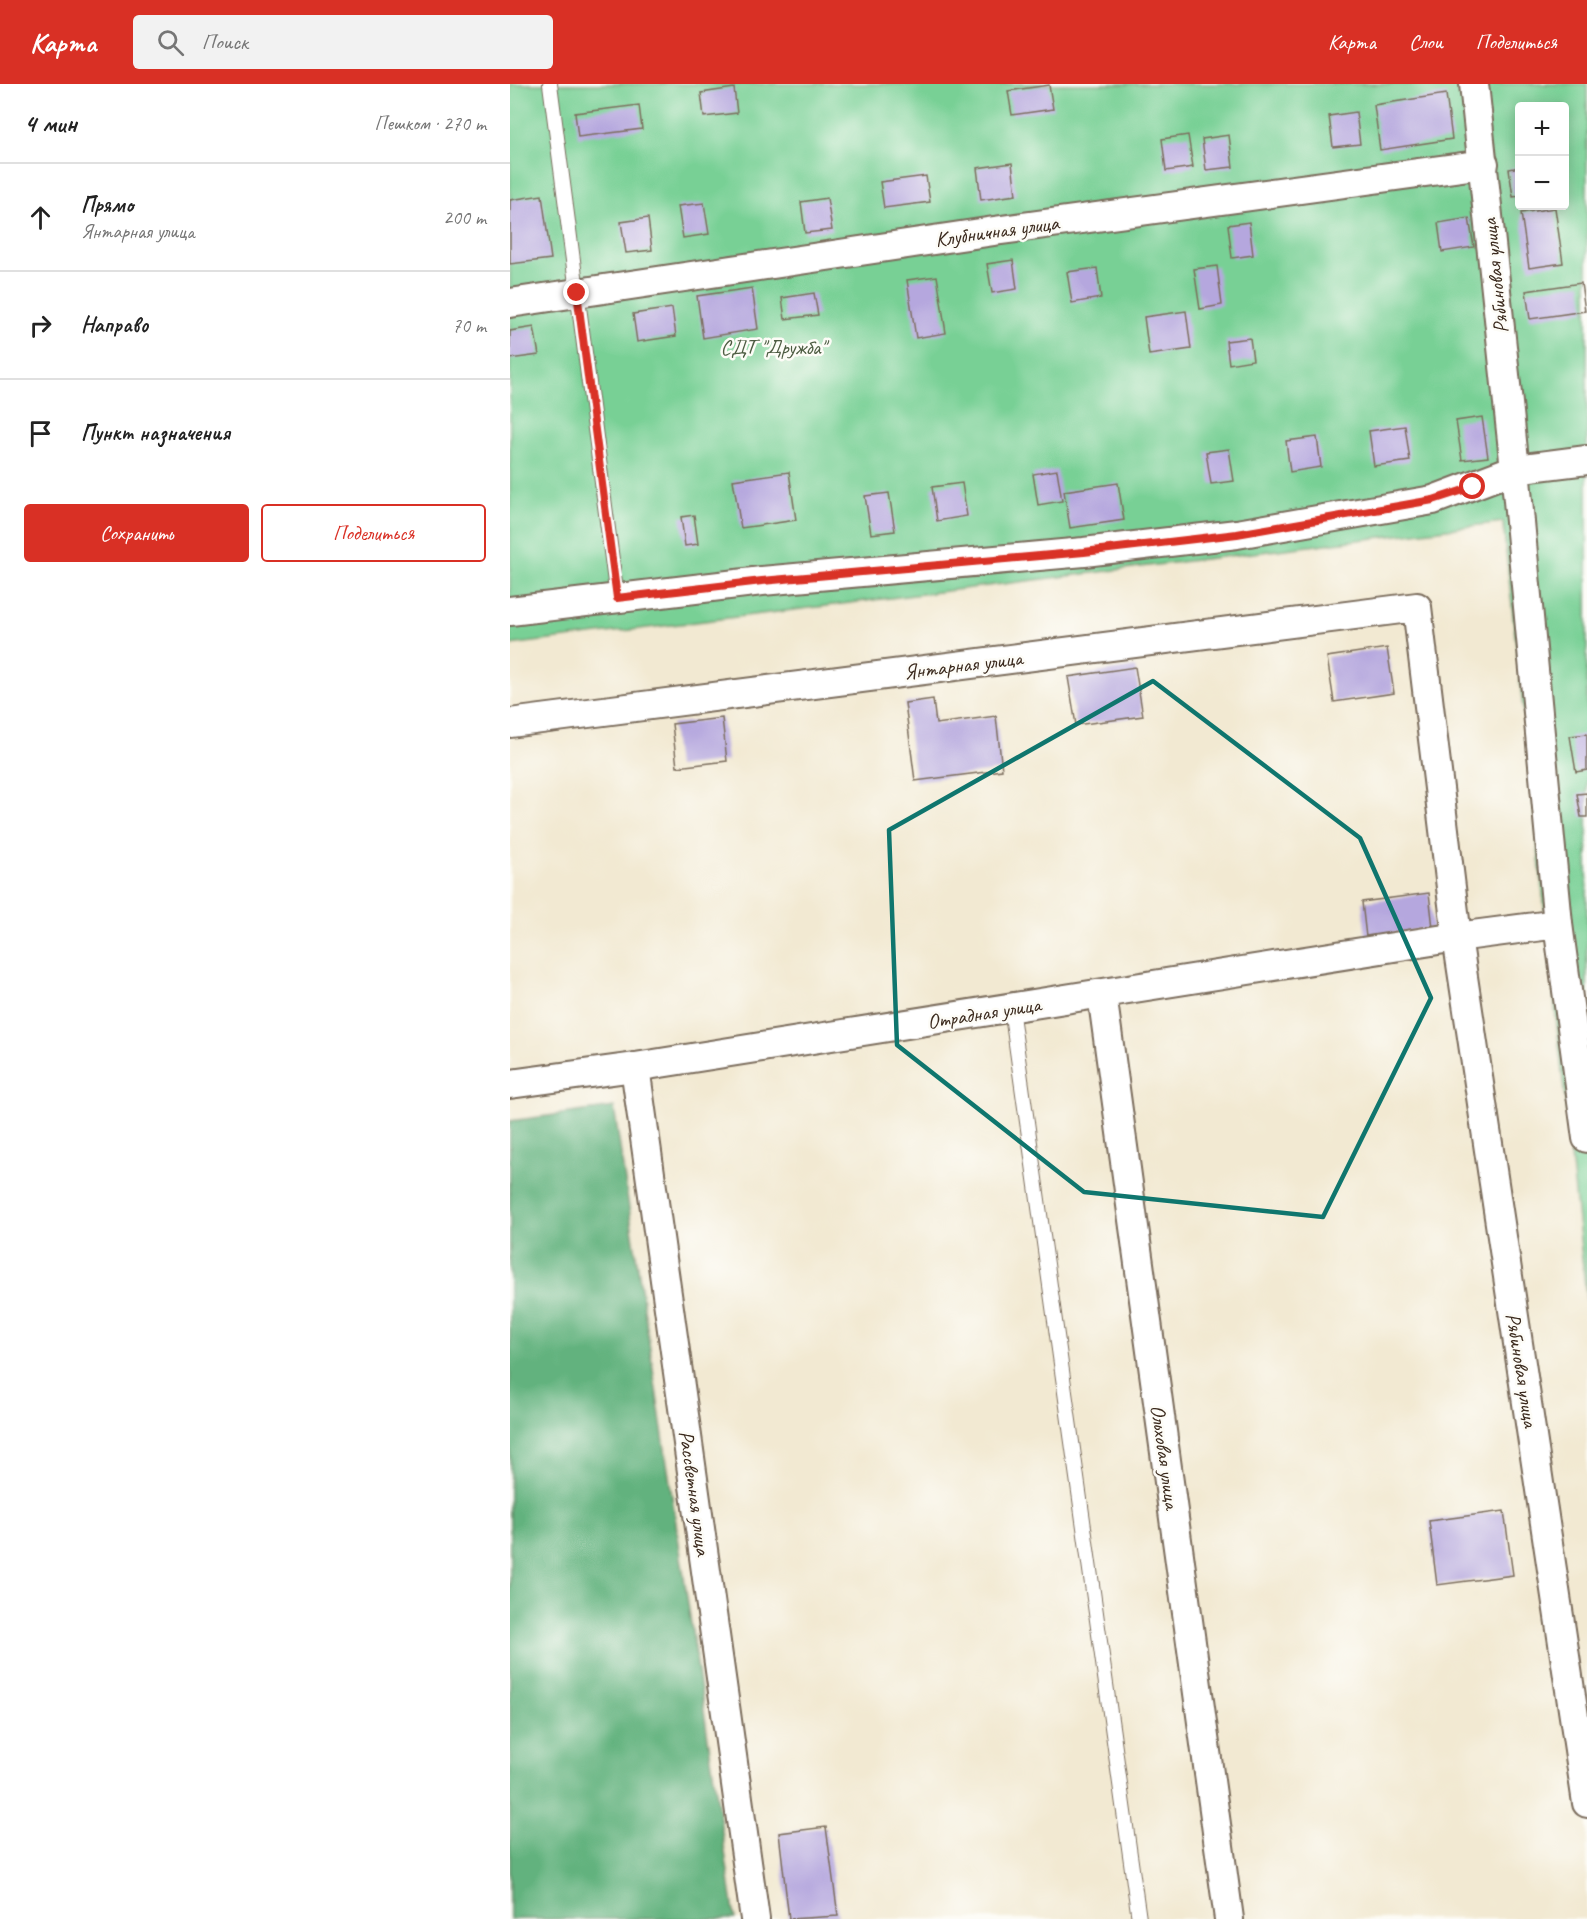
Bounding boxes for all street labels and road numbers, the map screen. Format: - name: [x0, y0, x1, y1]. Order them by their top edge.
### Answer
- street label: Клубничная улица: [933, 209, 1062, 253]
- street label: Рябиновая улица: [1476, 216, 1514, 335]
- street label: Янтарная улица: [902, 645, 1026, 685]
- street label: Отрадная улица: [925, 991, 1045, 1035]
- street label: Рябиновая улица: [1500, 1311, 1544, 1430]
- street label: Ольховая улица: [1145, 1403, 1185, 1513]
- street label: Рассветная улица: [673, 1429, 717, 1559]

